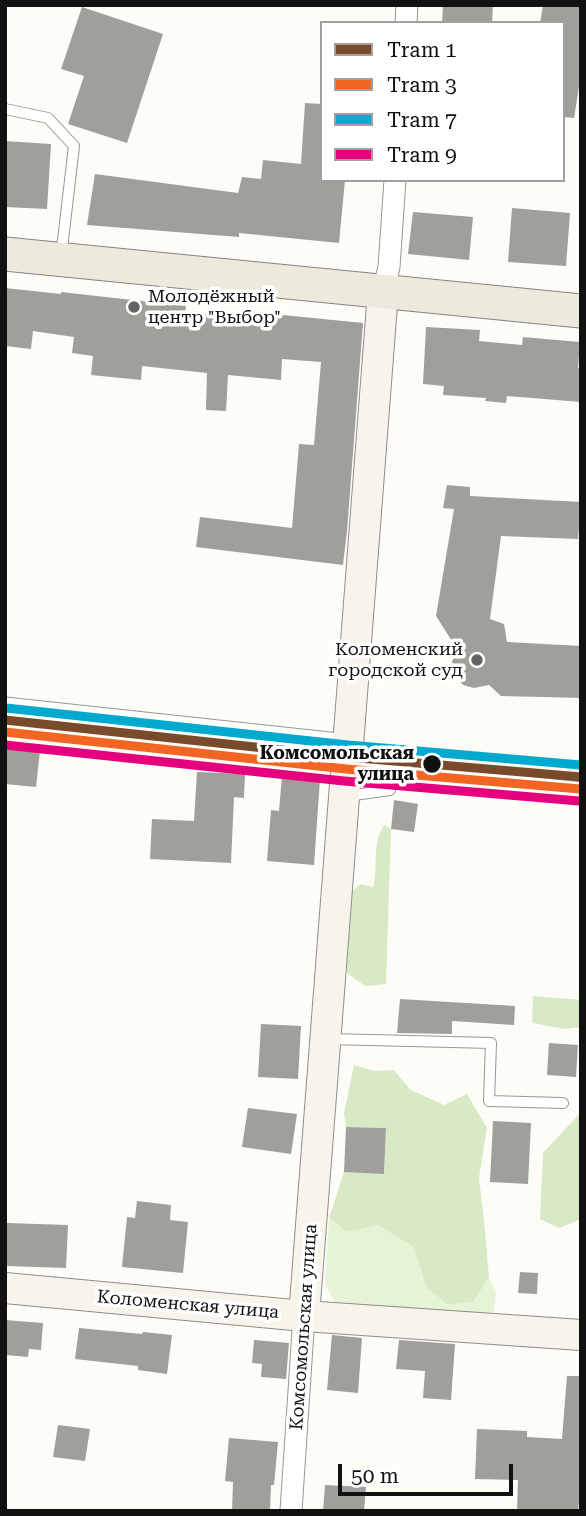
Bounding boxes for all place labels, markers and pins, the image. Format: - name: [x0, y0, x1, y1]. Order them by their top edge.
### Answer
- place label: Молодёжный центр "Выбор": [148, 286, 281, 328]
- marker: Молодёжный центр "Выбор": [126, 299, 142, 315]
- place label: Коломенский городской суд: [328, 639, 463, 682]
- marker: Коломенский городской суд: [469, 652, 485, 668]
- place label: Комсомольская улица: [260, 743, 414, 786]
- marker: Комсомольская улица: [421, 753, 443, 775]

